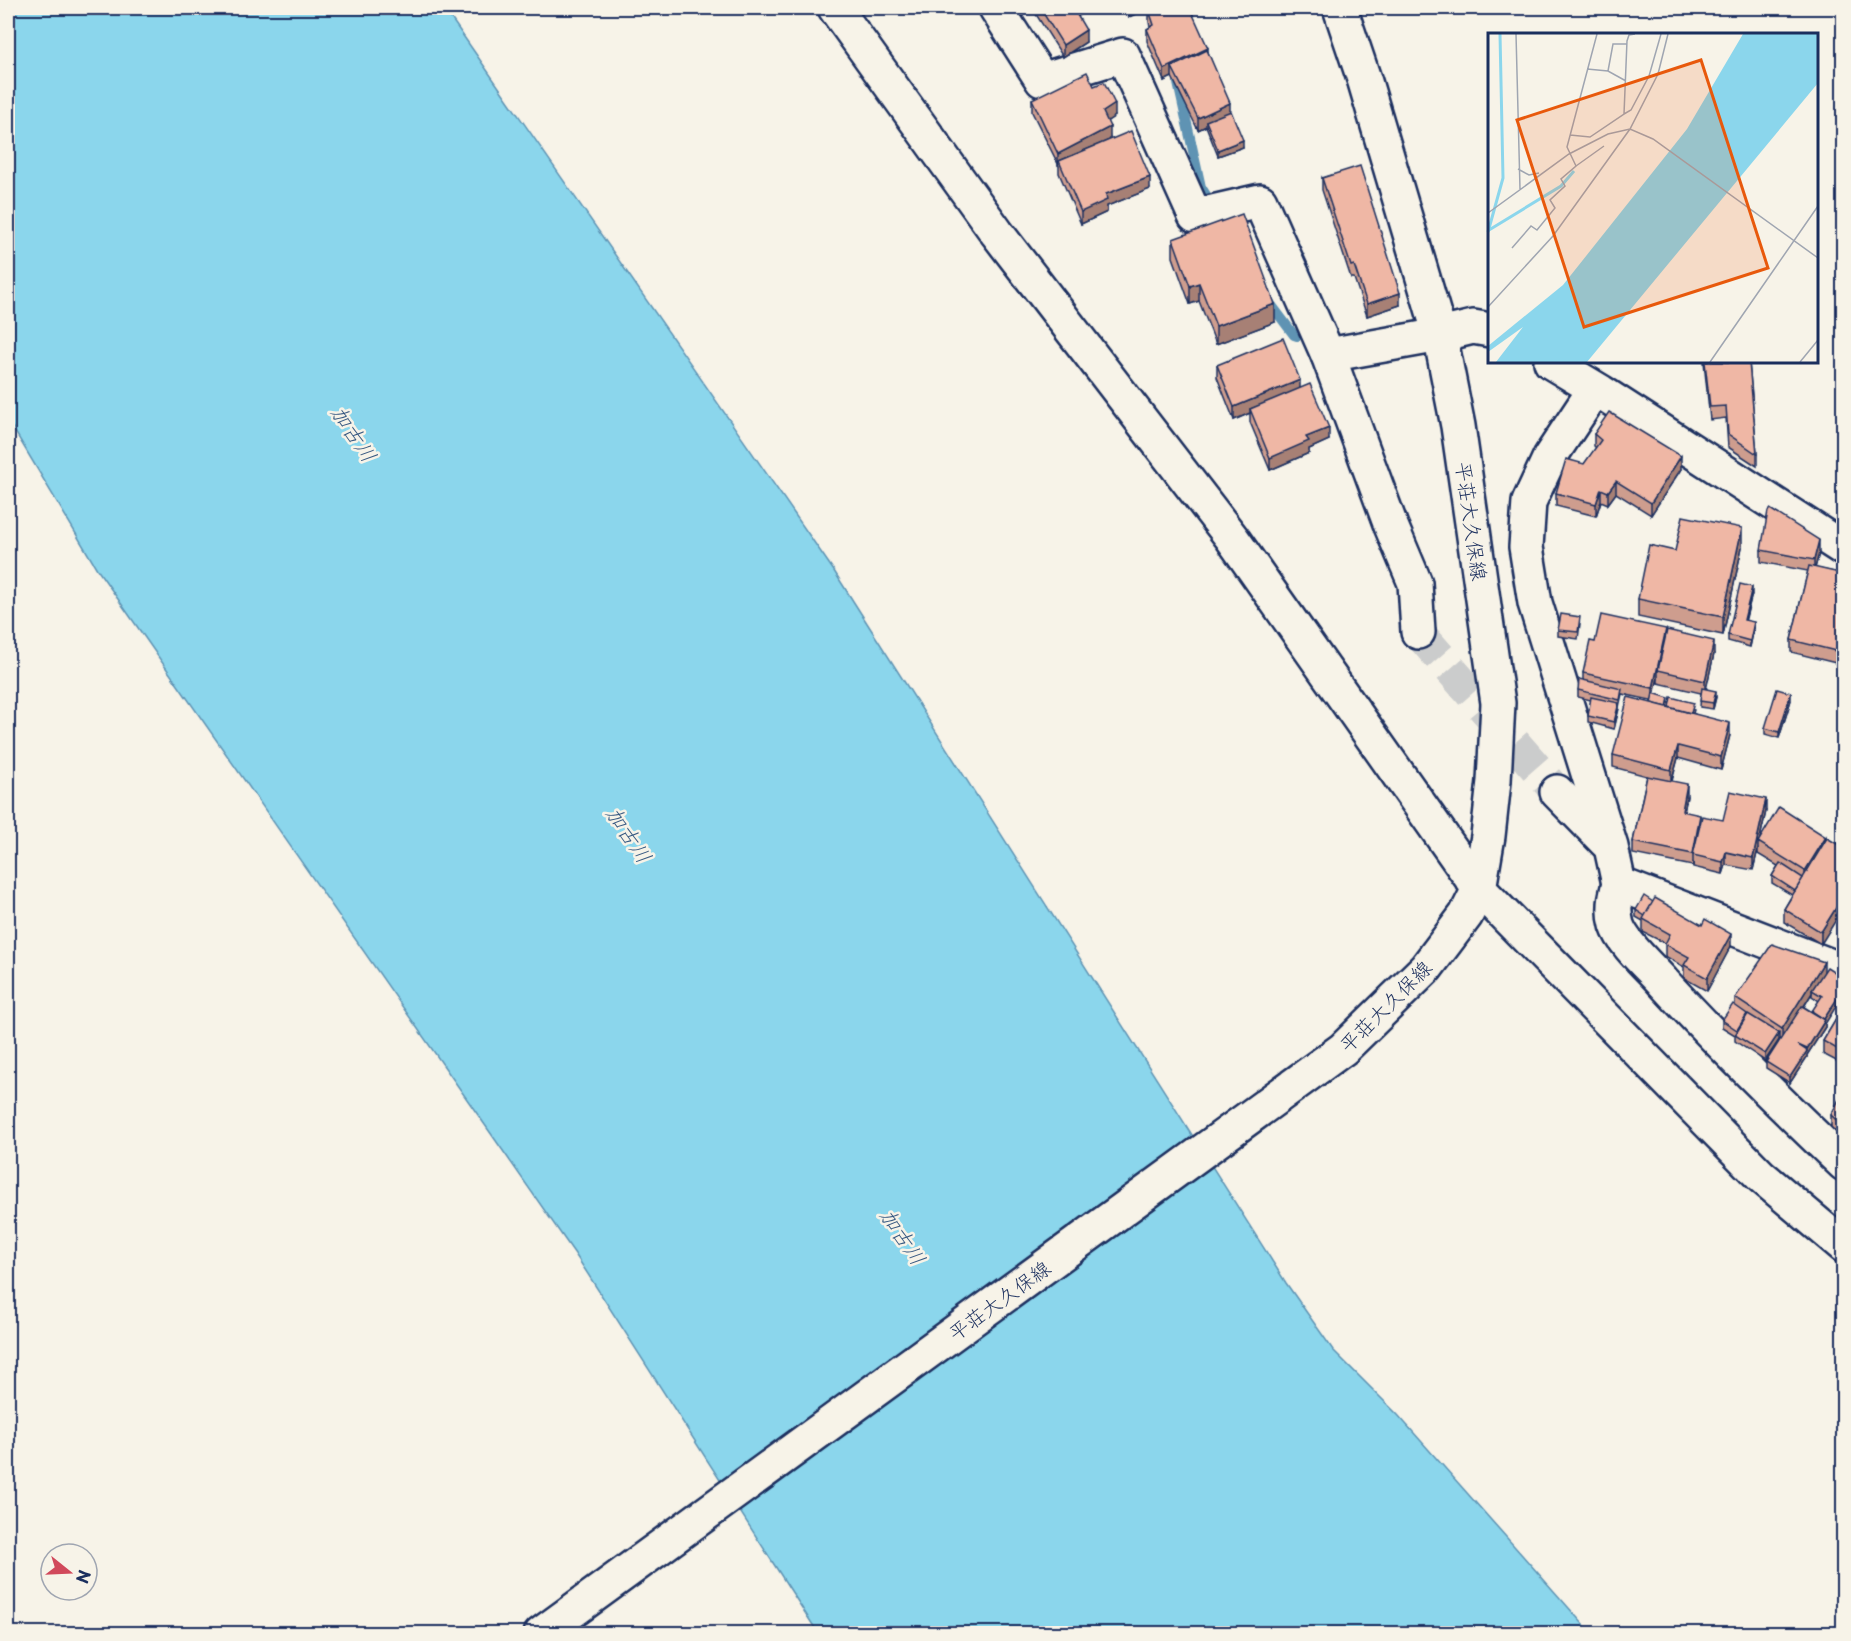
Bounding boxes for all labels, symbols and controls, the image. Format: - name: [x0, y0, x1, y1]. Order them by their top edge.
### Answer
- inset map: [1488, 33, 1818, 363]
- water label: 加古川: [324, 398, 386, 468]
- street label: 平荘大久保線: [1449, 459, 1495, 583]
- water label: 加古川: [599, 799, 661, 869]
- street label: 平荘大久保線: [1332, 953, 1438, 1059]
- water label: 加古川: [873, 1201, 935, 1271]
- street label: 平荘大久保線: [942, 1253, 1056, 1347]
- north arrow: [39, 1542, 99, 1602]
- text: N: [71, 1567, 98, 1587]

